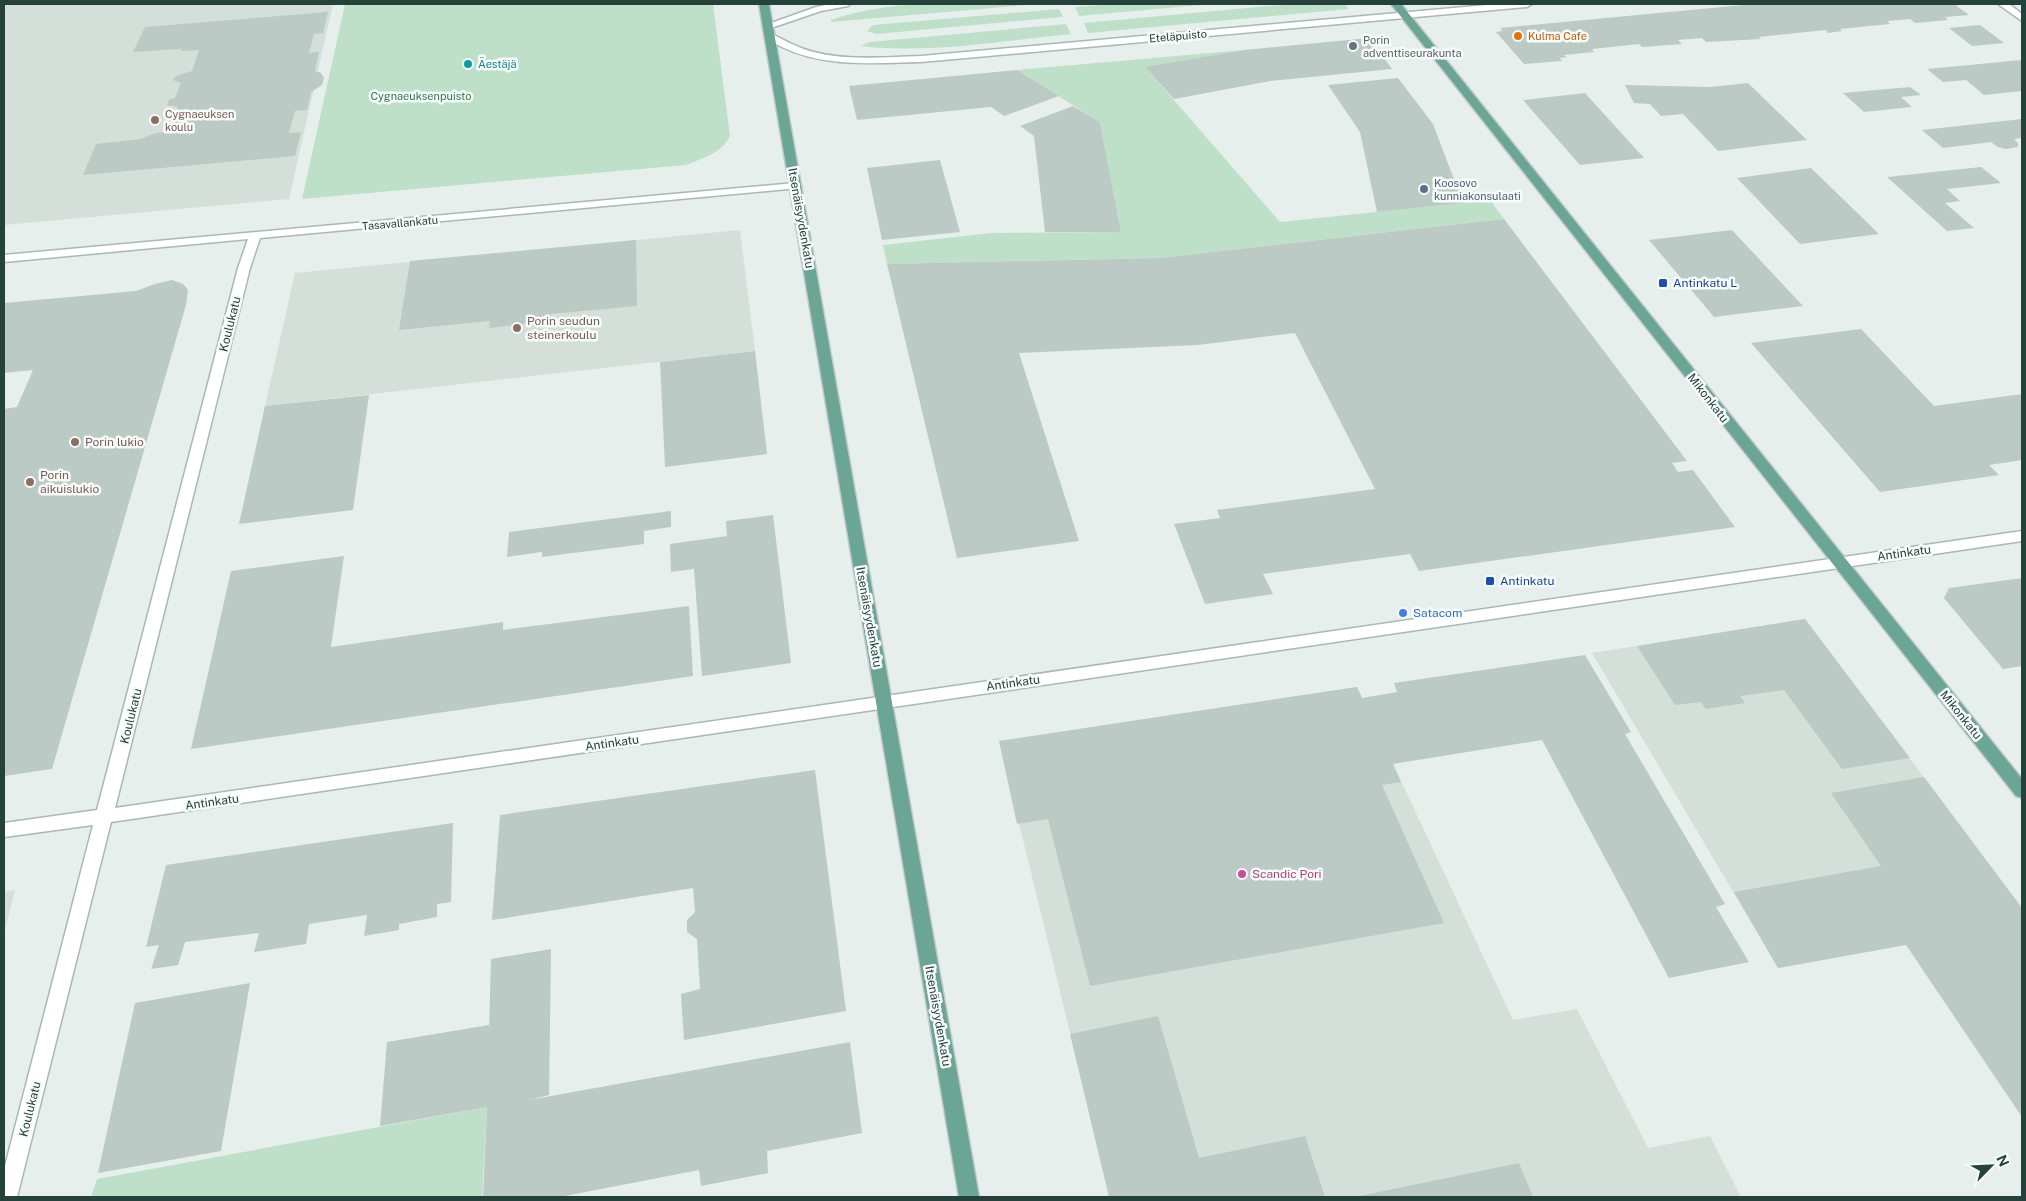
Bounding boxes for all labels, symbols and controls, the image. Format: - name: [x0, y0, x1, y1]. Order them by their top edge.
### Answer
- street label: Eteläpuisto: [1149, 28, 1207, 44]
- marker: Kulma Cafe: [1512, 30, 1524, 42]
- place label: Kulma Cafe: [1528, 30, 1587, 42]
- place label: Porin adventtiseurakunta: [1363, 34, 1462, 59]
- marker: Porin adventtiseurakunta: [1347, 40, 1359, 52]
- place label: Äestäjä: [478, 57, 517, 70]
- marker: Äestäjä: [462, 58, 474, 70]
- park label: Cygnaeuksenpuisto: [371, 90, 471, 102]
- place label: Cygnaeuksen koulu: [165, 108, 234, 133]
- marker: Cygnaeuksen koulu: [149, 114, 161, 126]
- street label: Itsenäisyydenkatu: [785, 167, 817, 269]
- place label: Koosovo kunniakonsulaati: [1434, 177, 1521, 202]
- marker: Koosovo kunniakonsulaati: [1418, 183, 1430, 195]
- street label: Tasavallankatu: [361, 214, 439, 232]
- place label: Antinkatu L: [1673, 276, 1737, 290]
- marker: Antinkatu L: [1657, 277, 1669, 289]
- street label: Koulukatu: [216, 295, 244, 353]
- place label: Porin seudun steinerkoulu: [527, 314, 600, 342]
- marker: Porin seudun steinerkoulu: [511, 322, 523, 334]
- street label: Mikonkatu: [1685, 371, 1732, 425]
- place label: Porin lukio: [85, 435, 144, 449]
- marker: Porin lukio: [69, 436, 81, 448]
- place label: Porin aikuislukio: [40, 468, 100, 496]
- marker: Porin aikuislukio: [24, 476, 36, 488]
- street label: Antinkatu: [1876, 542, 1932, 564]
- street label: Itsenäisyydenkatu: [853, 566, 885, 668]
- place label: Antinkatu: [1500, 574, 1554, 588]
- marker: Antinkatu: [1484, 575, 1496, 587]
- place label: Satacom: [1413, 606, 1462, 620]
- marker: Satacom: [1397, 607, 1409, 619]
- street label: Antinkatu: [985, 672, 1041, 694]
- street label: Koulukatu: [117, 687, 145, 745]
- street label: Mikonkatu: [1937, 688, 1985, 742]
- street label: Antinkatu: [584, 732, 640, 754]
- street label: Antinkatu: [184, 791, 240, 813]
- place label: Scandic Pori: [1252, 867, 1322, 881]
- marker: Scandic Pori: [1236, 868, 1248, 880]
- street label: Itsenäisyydenkatu: [922, 965, 954, 1067]
- street label: Koulukatu: [16, 1080, 44, 1138]
- north arrow: [1966, 1141, 2016, 1191]
- text: N: [1993, 1152, 2012, 1169]

